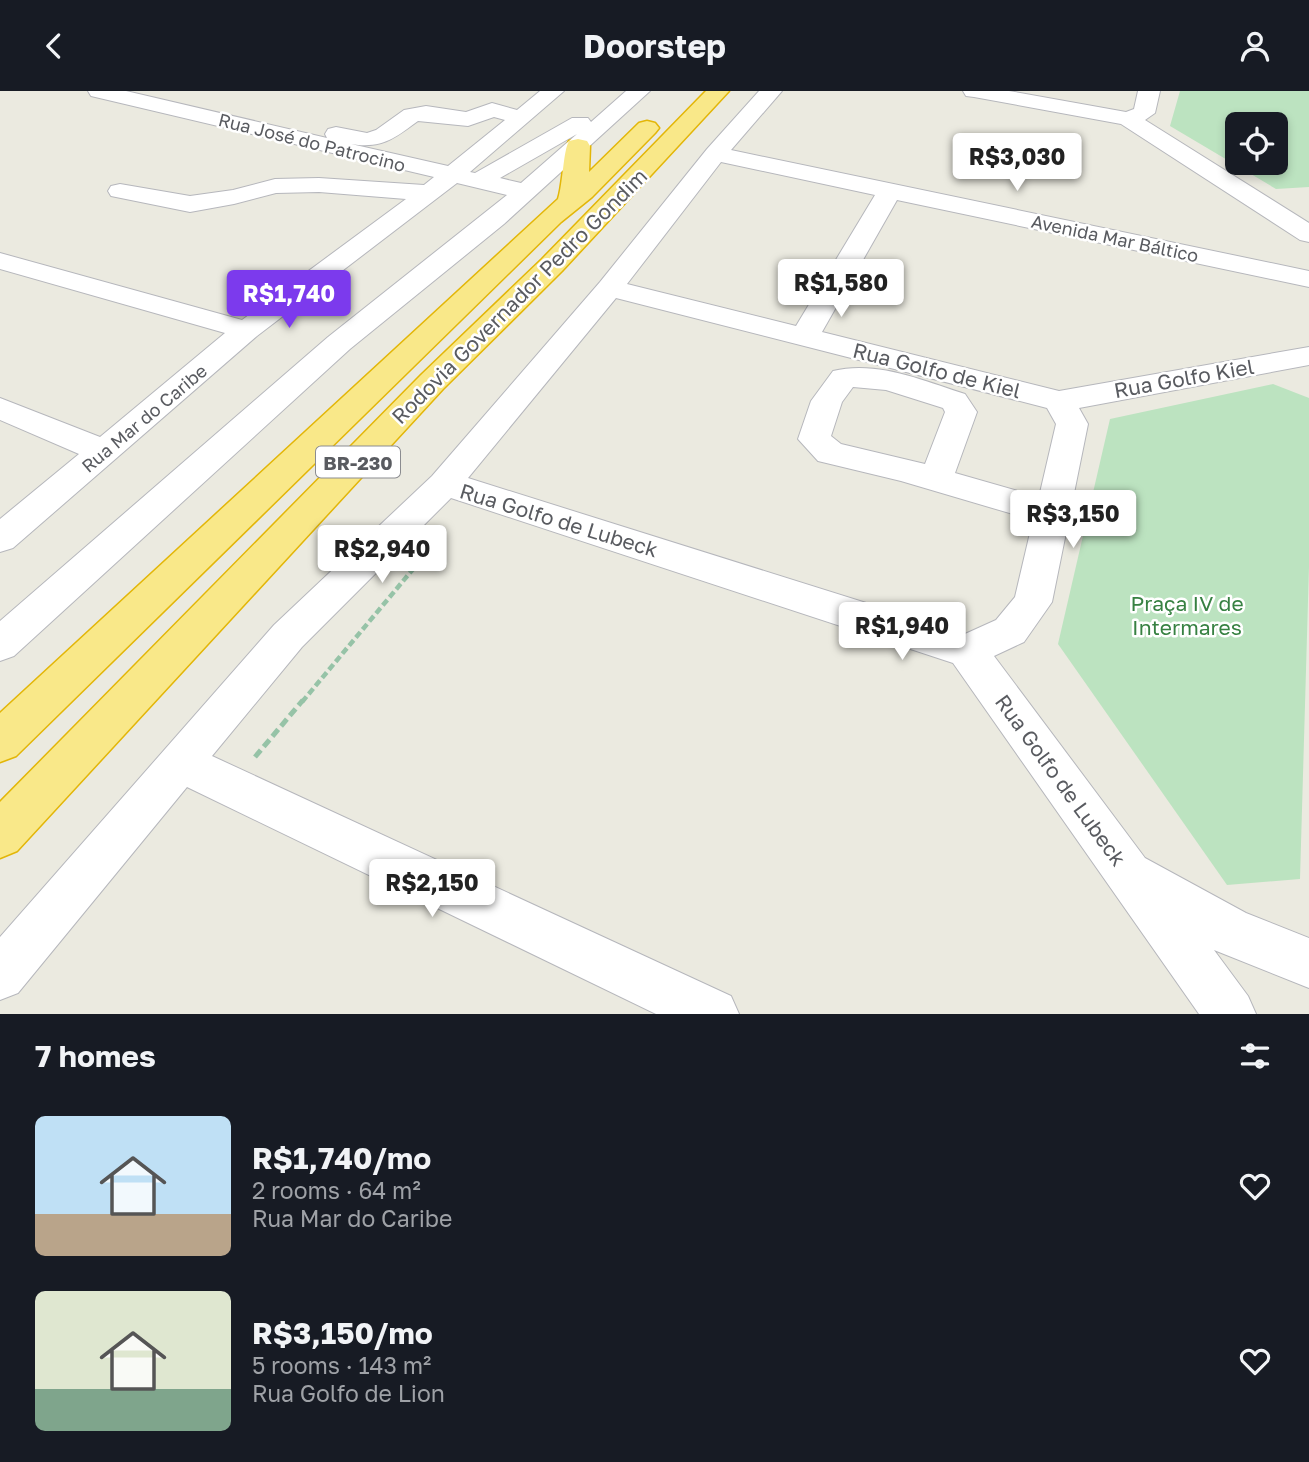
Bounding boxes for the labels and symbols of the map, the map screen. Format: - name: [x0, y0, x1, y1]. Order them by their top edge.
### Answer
- street label: Rua José do Patrocino: [216, 108, 408, 176]
- pin: R$3,030: [952, 133, 1082, 193]
- street label: Rodovia Governador Pedro Gondim: [386, 163, 652, 429]
- street label: Avenida Mar Báltico: [1029, 210, 1201, 266]
- pin: R$1,580: [776, 259, 906, 319]
- pin: R$1,740: [224, 271, 354, 330]
- street label: Rua Golfo de Kiel: [850, 337, 1024, 403]
- street label: Rua Golfo Kiel: [1112, 353, 1256, 403]
- street label: Rua Mar do Caribe: [77, 359, 211, 477]
- road number: BR-230: [316, 447, 400, 477]
- street label: Rua Golfo de Lubeck: [457, 477, 661, 563]
- pin: R$3,150: [1008, 491, 1138, 550]
- pin: R$2,940: [317, 525, 447, 585]
- park label: Praça IV de Intermares: [1130, 590, 1244, 640]
- pin: R$1,940: [837, 603, 967, 662]
- street label: Rua Golfo de Lubeck: [990, 689, 1132, 871]
- pin: R$2,150: [367, 859, 497, 919]

